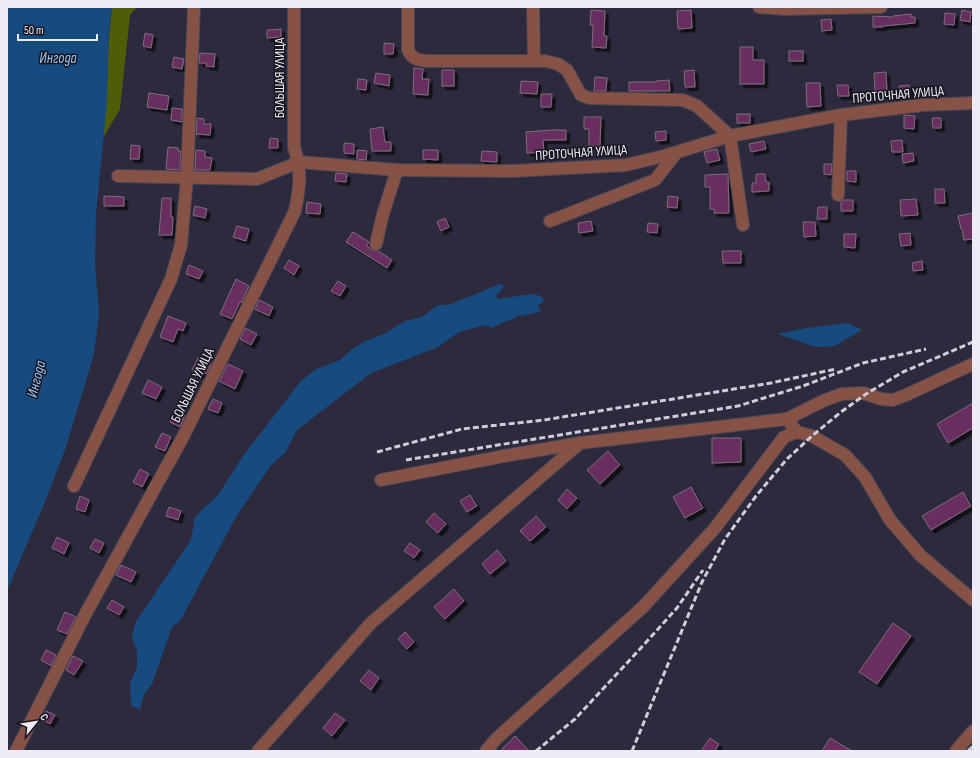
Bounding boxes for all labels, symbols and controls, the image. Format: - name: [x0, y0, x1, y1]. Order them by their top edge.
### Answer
- scale bar: [18, 16, 97, 42]
- text: 50 m: [24, 23, 44, 38]
- street label: БОЛЬШАЯ УЛИЦА: [271, 37, 288, 118]
- water label: Ингода: [39, 49, 77, 68]
- street label: ПРОТОЧНАЯ УЛИЦА: [852, 82, 946, 107]
- street label: ПРОТОЧНАЯ УЛИЦА: [535, 141, 628, 164]
- street label: БОЛЬШАЯ УЛИЦА: [167, 344, 218, 425]
- water label: Ингода: [23, 359, 50, 399]
- north arrow: [16, 702, 56, 742]
- text: С: [37, 712, 51, 723]

